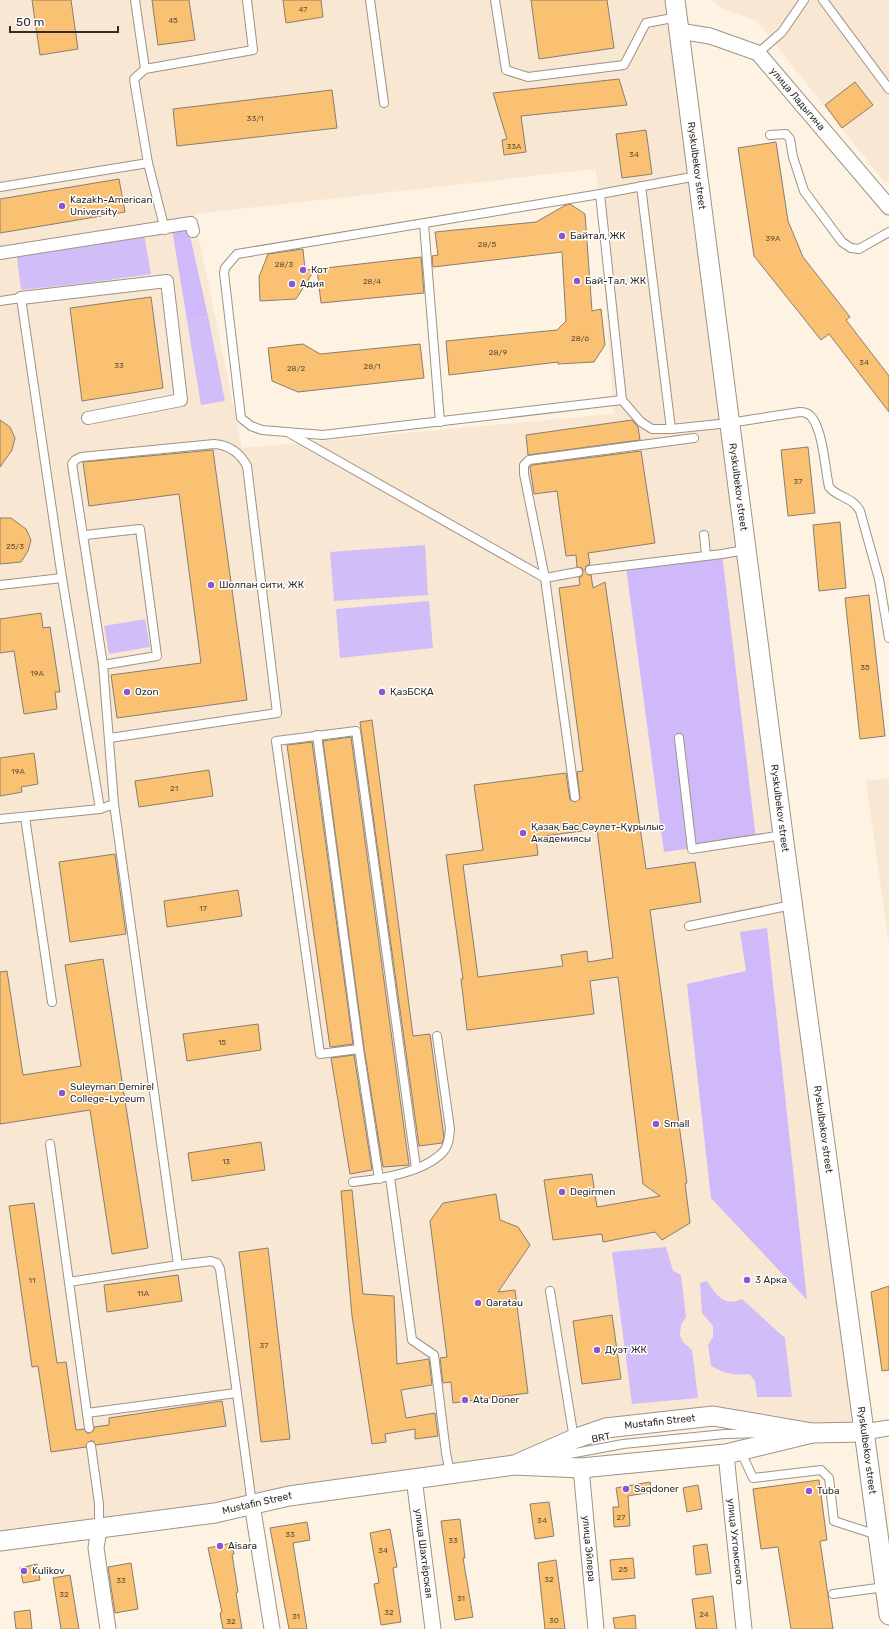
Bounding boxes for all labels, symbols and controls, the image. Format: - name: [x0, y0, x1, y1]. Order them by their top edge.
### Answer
- house number: 47: [299, 5, 307, 14]
- scale bar: [10, 8, 118, 34]
- text: 50 m: [16, 15, 44, 29]
- house number: 45: [168, 16, 178, 25]
- street label: улица Ладыгина: [767, 65, 827, 133]
- house number: 33/1: [247, 114, 263, 123]
- street label: Ryskulbekov street: [685, 121, 708, 210]
- house number: 33А: [507, 142, 522, 151]
- house number: 34: [629, 150, 639, 159]
- place label: Kazakh-American University: [70, 194, 152, 218]
- marker: Kazakh-American University: [57, 201, 67, 211]
- place label: Байтал, ЖК: [570, 230, 626, 242]
- marker: Байтал, ЖК: [557, 231, 567, 241]
- house number: 39А: [766, 234, 781, 243]
- house number: 28/5: [478, 240, 496, 249]
- house number: 28/3: [275, 260, 293, 269]
- place label: Кот: [311, 264, 328, 276]
- marker: Кот: [298, 265, 308, 275]
- place label: Бай-Тал, ЖК: [585, 275, 647, 287]
- marker: Бай-Тал, ЖК: [572, 276, 582, 286]
- house number: 28/4: [363, 277, 381, 286]
- place label: Адия: [300, 278, 324, 290]
- marker: Адия: [287, 279, 297, 289]
- house number: 28/6: [571, 334, 589, 343]
- house number: 28/9: [489, 348, 507, 357]
- house number: 34: [859, 358, 869, 367]
- house number: 33: [114, 361, 124, 370]
- house number: 28/1: [364, 362, 381, 371]
- house number: 28/2: [287, 364, 305, 373]
- street label: Ryskulbekov street: [726, 442, 750, 532]
- house number: 37: [794, 477, 802, 486]
- house number: 25/3: [6, 542, 24, 551]
- place label: Шолпан сити, ЖК: [219, 579, 305, 591]
- marker: Шолпан сити, ЖК: [206, 580, 216, 590]
- house number: 35: [860, 663, 870, 672]
- house number: 19А: [30, 669, 44, 678]
- place label: Ozon: [135, 686, 159, 698]
- place label: ҚазБСҚА: [390, 686, 434, 698]
- marker: Ozon: [122, 687, 132, 697]
- marker: ҚазБСҚА: [377, 687, 387, 697]
- street label: Ryskulbekov street: [768, 764, 791, 853]
- house number: 19А: [11, 767, 25, 776]
- house number: 21: [170, 784, 178, 793]
- place label: Қазақ Бас Сәулет-Құрылыс Академиясы: [531, 821, 665, 845]
- marker: Қазақ Бас Сәулет-Құрылыс Академиясы: [518, 828, 528, 838]
- house number: 17: [199, 904, 207, 913]
- house number: 15: [218, 1038, 226, 1047]
- place label: Suleyman Demirel College-Lyceum: [70, 1081, 154, 1105]
- street label: Ryskulbekov street: [811, 1085, 835, 1174]
- marker: Suleyman Demirel College-Lyceum: [57, 1088, 67, 1098]
- place label: Small: [664, 1118, 690, 1130]
- marker: Small: [651, 1119, 661, 1129]
- house number: 13: [222, 1157, 230, 1166]
- place label: Degirmen: [570, 1186, 615, 1198]
- marker: Degirmen: [557, 1187, 567, 1197]
- place label: 3 Арка: [755, 1274, 787, 1286]
- marker: 3 Арка: [742, 1275, 752, 1285]
- house number: 11: [29, 1276, 35, 1285]
- house number: 11А: [137, 1289, 150, 1298]
- place label: Qaratau: [486, 1297, 523, 1309]
- marker: Qaratau: [473, 1298, 483, 1308]
- house number: 37: [260, 1341, 268, 1350]
- place label: Дуэт ЖК: [605, 1344, 648, 1356]
- marker: Дуэт ЖК: [592, 1345, 602, 1355]
- place label: Ata Doner: [473, 1394, 520, 1406]
- marker: Ata Doner: [460, 1395, 470, 1405]
- street label: Ryskulbekov street: [855, 1406, 879, 1495]
- street label: Mustafin Street: [624, 1412, 696, 1432]
- street label: BRT: [591, 1430, 612, 1446]
- place label: Saqdoner: [634, 1483, 679, 1495]
- marker: Saqdoner: [621, 1484, 631, 1494]
- place label: Tuba: [817, 1485, 839, 1497]
- marker: Tuba: [804, 1486, 814, 1496]
- street label: Mustafin Street: [221, 1490, 293, 1517]
- street label: улица Ухтомского: [725, 1498, 745, 1585]
- street label: улица Шахтёрская: [412, 1508, 435, 1599]
- house number: 27: [617, 1513, 625, 1522]
- street label: улица Эйлера: [579, 1515, 598, 1582]
- house number: 34: [537, 1516, 547, 1525]
- house number: 33: [285, 1530, 295, 1539]
- house number: 33: [448, 1536, 458, 1545]
- place label: Aisara: [228, 1540, 257, 1552]
- marker: Aisara: [215, 1541, 225, 1551]
- house number: 34: [378, 1546, 388, 1555]
- place label: Kulikov: [32, 1565, 65, 1577]
- house number: 25: [618, 1565, 628, 1574]
- marker: Kulikov: [19, 1566, 29, 1576]
- house number: 32: [544, 1575, 554, 1584]
- house number: 33: [116, 1576, 126, 1585]
- house number: 32: [59, 1590, 69, 1599]
- house number: 31: [457, 1594, 465, 1603]
- house number: 32: [384, 1608, 394, 1617]
- house number: 24: [699, 1610, 709, 1619]
- house number: 31: [292, 1612, 300, 1621]
- house number: 30: [549, 1616, 559, 1625]
- house number: 32: [226, 1617, 236, 1626]

